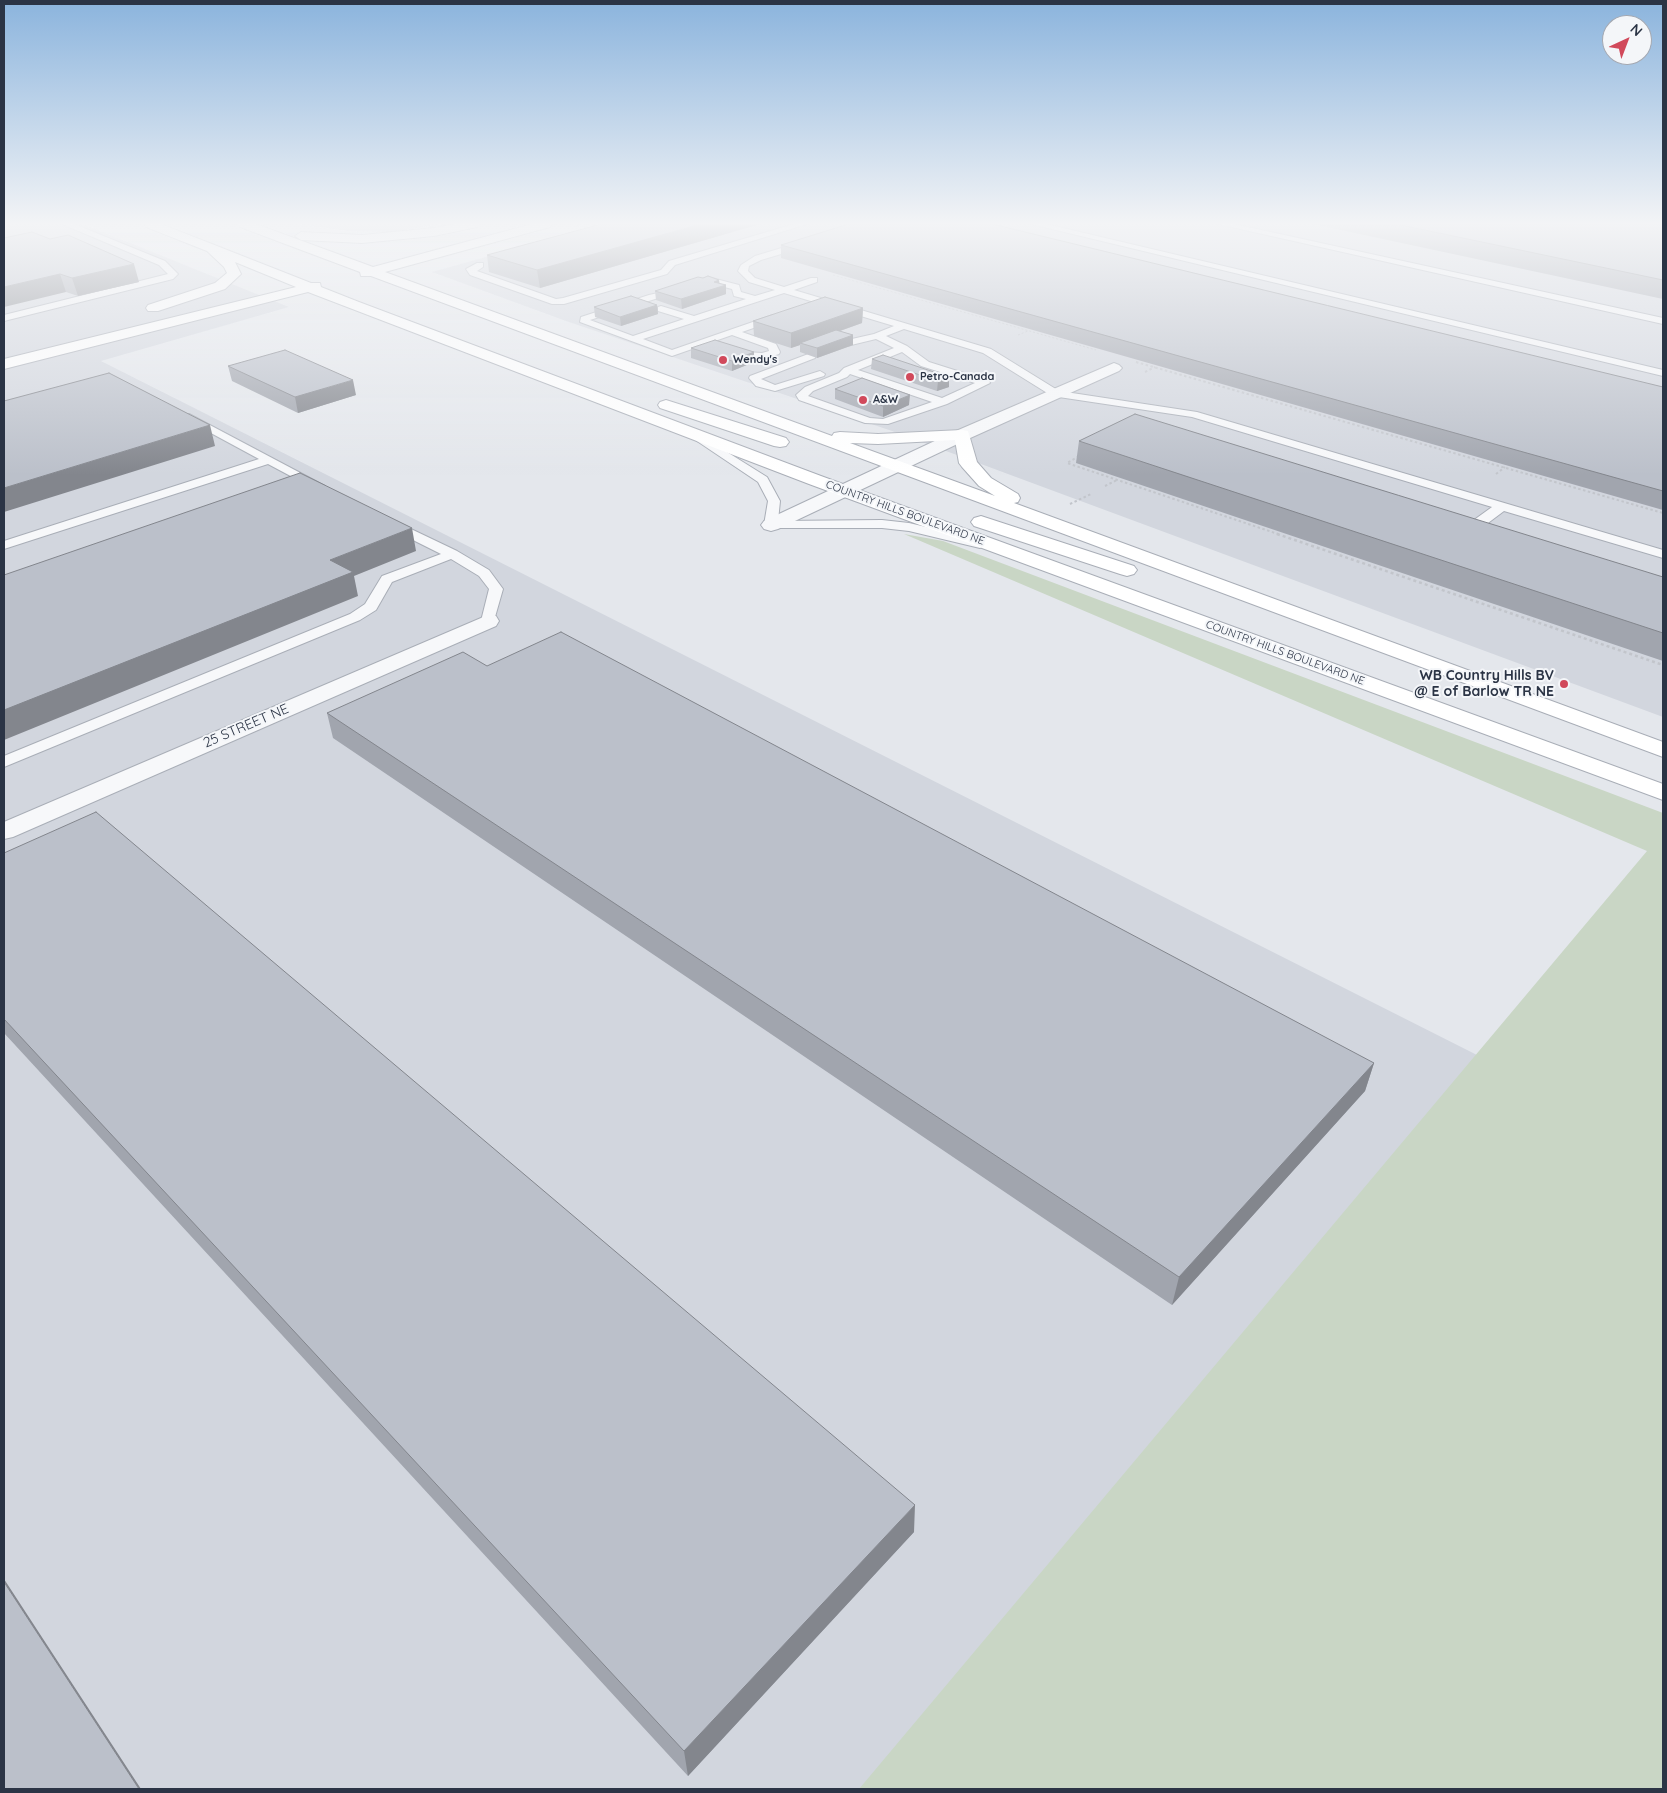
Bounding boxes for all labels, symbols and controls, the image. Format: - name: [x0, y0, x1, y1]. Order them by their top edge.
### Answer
- north arrow: [1602, 15, 1652, 65]
- text: N: [1627, 20, 1646, 40]
- place label: Wendy's: [733, 353, 777, 367]
- marker: Wendy's: [717, 354, 729, 366]
- place label: Petro-Canada: [920, 370, 994, 384]
- marker: Petro-Canada: [904, 371, 916, 383]
- place label: A&W: [873, 393, 898, 407]
- marker: A&W: [857, 394, 869, 406]
- street label: COUNTRY HILLS BOULEVARD NE: [824, 478, 986, 548]
- street label: COUNTRY HILLS BOULEVARD NE: [1204, 618, 1366, 688]
- place label: WB Country Hills BV @ E of Barlow TR NE: [1414, 668, 1554, 700]
- marker: WB Country Hills BV @ E of Barlow TR NE: [1558, 678, 1570, 690]
- street label: 25 STREET NE: [201, 700, 291, 752]

